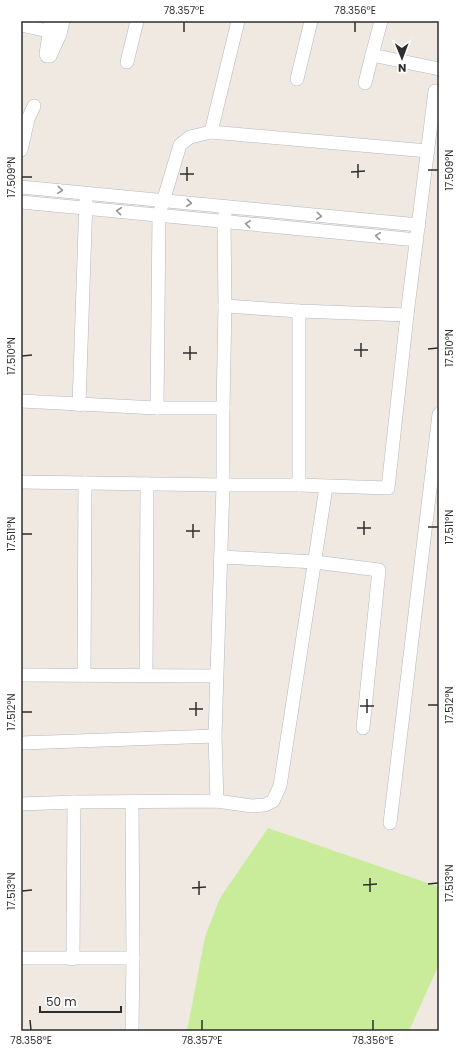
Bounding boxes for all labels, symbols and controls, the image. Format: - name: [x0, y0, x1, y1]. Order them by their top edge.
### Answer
- text: 78.357°E: [164, 3, 204, 18]
- text: 78.356°E: [334, 3, 376, 18]
- north arrow: [382, 38, 422, 78]
- text: N: [398, 60, 406, 76]
- text: 17.509°N: [442, 150, 457, 190]
- text: 17.509°N: [4, 157, 19, 197]
- one-way arrow: [57, 185, 63, 194]
- one-way arrow: [186, 198, 192, 207]
- one-way arrow: [116, 207, 122, 216]
- one-way arrow: [316, 211, 322, 220]
- one-way arrow: [245, 220, 251, 229]
- one-way arrow: [375, 232, 381, 241]
- text: 17.510°N: [442, 329, 457, 367]
- text: 17.510°N: [4, 337, 19, 375]
- text: 17.511°N: [442, 510, 457, 544]
- text: 17.511°N: [4, 517, 19, 551]
- text: 17.512°N: [442, 686, 457, 724]
- text: 17.512°N: [4, 693, 19, 731]
- text: 17.513°N: [442, 864, 457, 902]
- text: 17.513°N: [4, 872, 19, 910]
- scale bar: [40, 988, 121, 1014]
- text: 50 m: [46, 993, 77, 1010]
- text: 78.358°E: [10, 1033, 52, 1048]
- text: 78.357°E: [182, 1033, 222, 1048]
- text: 78.356°E: [352, 1033, 394, 1048]

